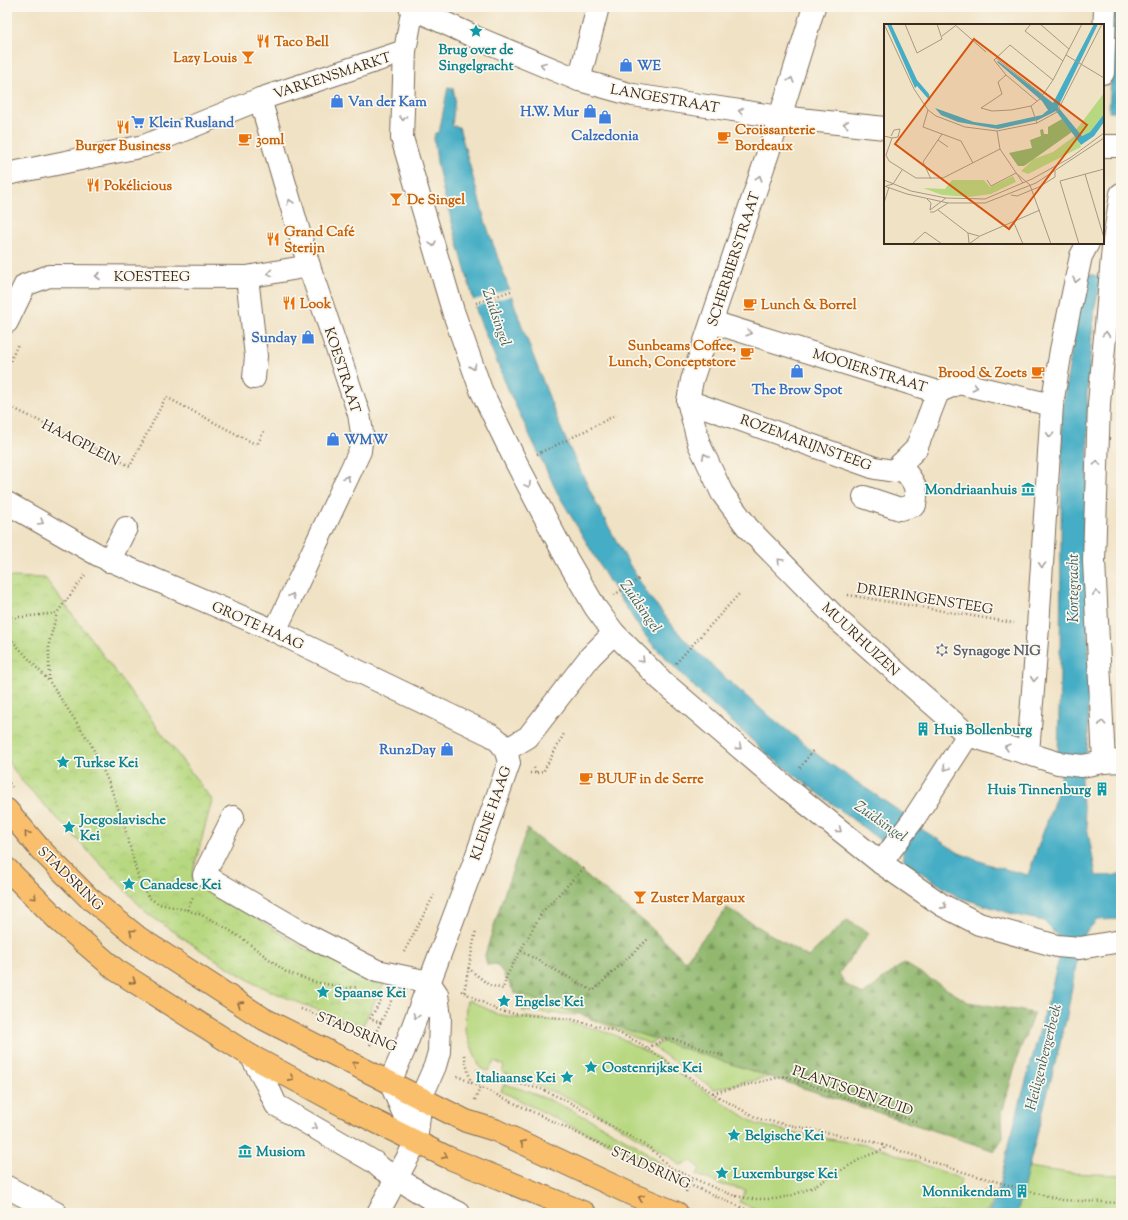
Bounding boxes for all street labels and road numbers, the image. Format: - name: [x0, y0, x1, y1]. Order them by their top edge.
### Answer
- street label: VARKENSMARKT: [271, 48, 394, 105]
- street label: LANGESTRAAT: [609, 81, 721, 119]
- street label: SCHERBIERSTRAAT: [704, 190, 766, 330]
- street label: KOESTEEG: [114, 268, 191, 288]
- street label: KOESTRAAT: [318, 325, 364, 416]
- street label: MOOIERSTRAAT: [810, 345, 929, 399]
- street label: ROZEMARIJNSTEEG: [737, 411, 874, 477]
- street label: HAAGPLEIN: [38, 416, 123, 472]
- street label: DRIERINGENSTEEG: [855, 579, 995, 621]
- street label: GROTE HAAG: [208, 598, 307, 656]
- street label: MUURHUIZEN: [816, 599, 903, 682]
- street label: KLEINE HAAG: [466, 763, 518, 864]
- street label: STADSRING: [32, 843, 108, 917]
- street label: STADSRING: [313, 1008, 400, 1058]
- street label: PLANTSOEN ZUID: [789, 1062, 915, 1122]
- street label: STADSRING: [607, 1142, 694, 1195]

